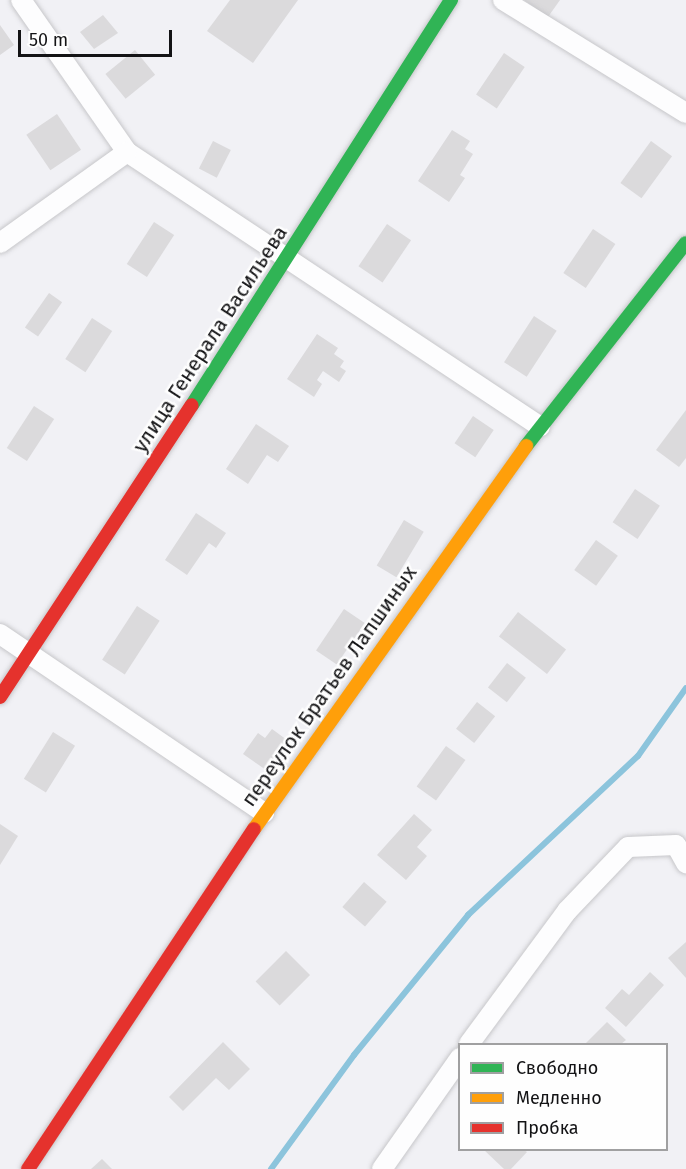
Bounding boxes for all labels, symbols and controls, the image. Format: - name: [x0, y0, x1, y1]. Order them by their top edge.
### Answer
- scale bar: [21, 18, 176, 56]
- text: 50 m: [29, 29, 68, 51]
- street label: улица Генерала Васильева: [127, 221, 293, 457]
- street label: переулок Братьев Лапшиных: [236, 561, 422, 811]
- legend: [458, 1043, 668, 1151]
- text: Свободно: [516, 1057, 598, 1079]
- text: Медленно: [516, 1087, 602, 1109]
- text: Пробка: [516, 1117, 579, 1139]

